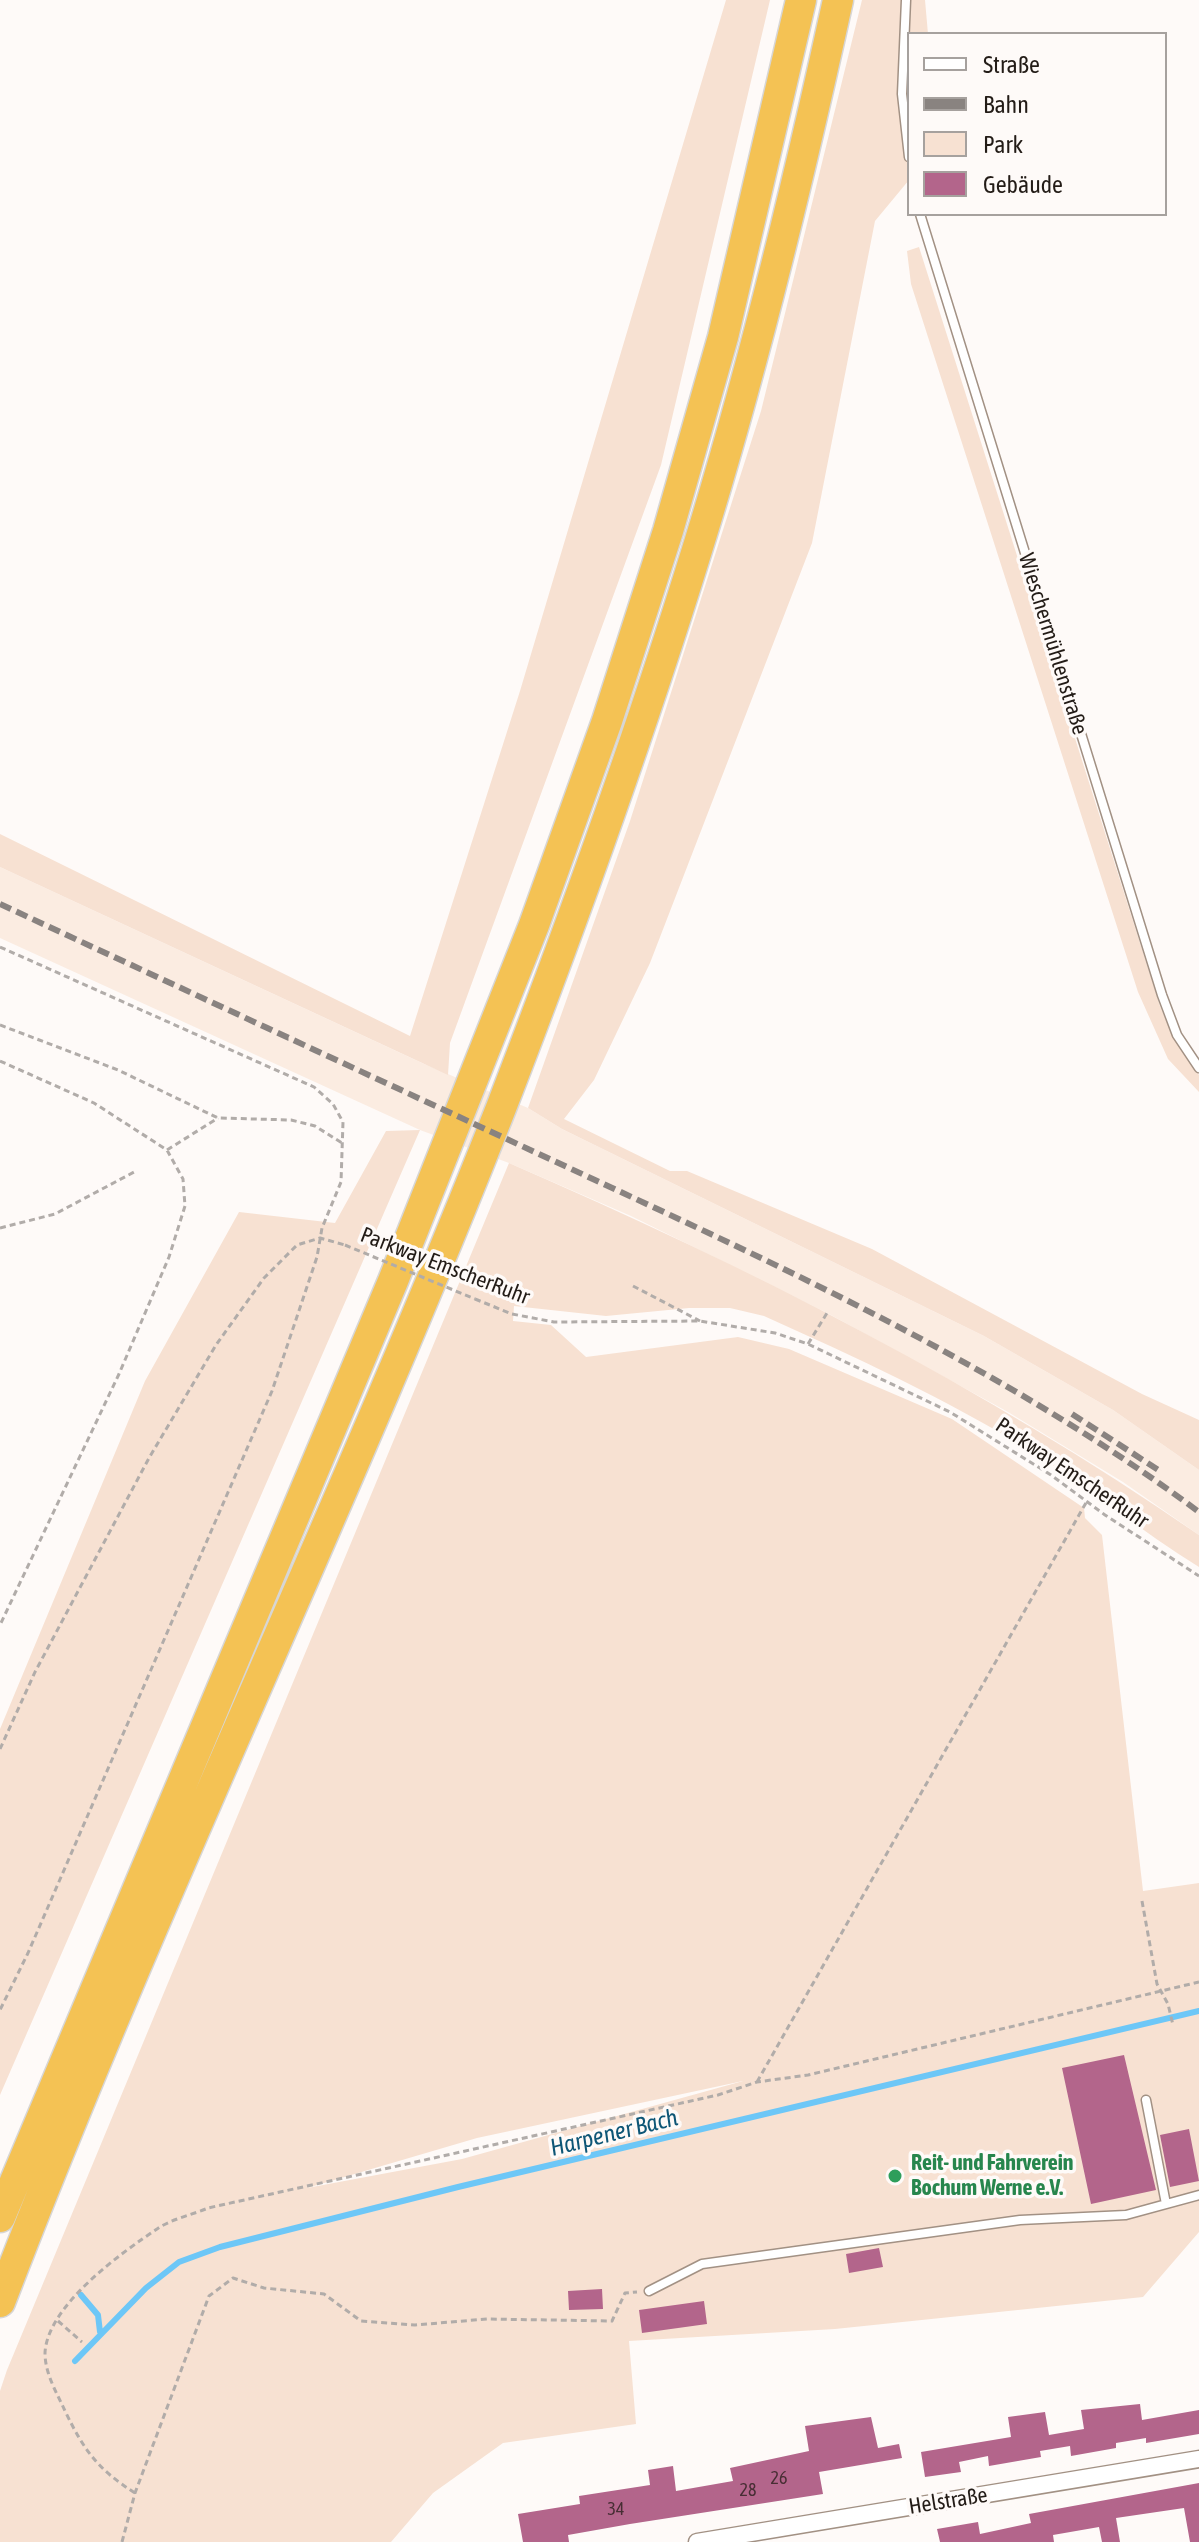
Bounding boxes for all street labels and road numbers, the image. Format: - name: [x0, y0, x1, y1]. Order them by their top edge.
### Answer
- street label: Wieschermühlenstraße: [1013, 550, 1093, 738]
- street label: Parkway EmscherRuhr: [357, 1222, 533, 1310]
- street label: Parkway EmscherRuhr: [990, 1412, 1154, 1534]
- street label: Helstraße: [907, 2482, 989, 2520]

